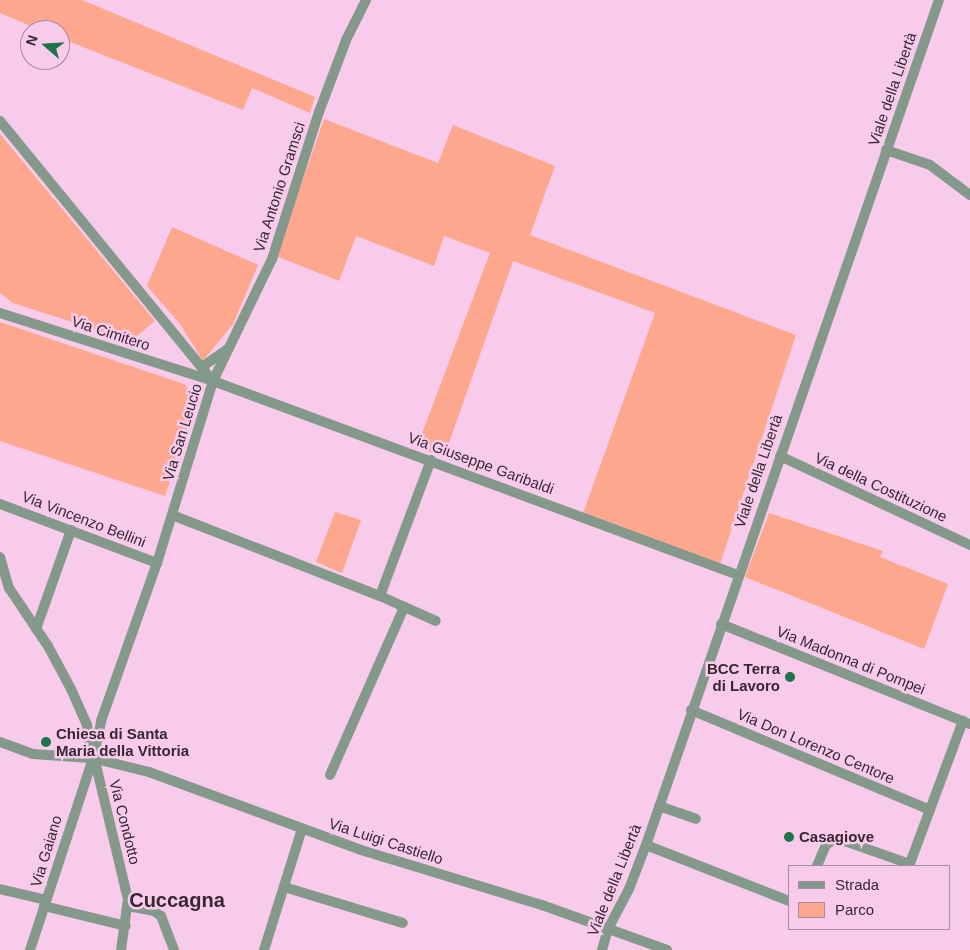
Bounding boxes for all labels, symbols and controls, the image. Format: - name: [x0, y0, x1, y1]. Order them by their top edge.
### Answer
- north arrow: [20, 20, 70, 70]
- street label: Viale della Libertà: [864, 30, 920, 148]
- text: N: [23, 33, 41, 48]
- street label: Via Antonio Gramsci: [249, 119, 309, 255]
- street label: Via Cimitero: [70, 312, 152, 354]
- street label: Via San Leucio: [159, 381, 205, 483]
- street label: Viale della Libertà: [730, 412, 786, 530]
- street label: Via Giuseppe Garibaldi: [406, 428, 556, 498]
- street label: Via della Costituzione: [812, 448, 950, 526]
- street label: Via Vincenzo Bellini: [20, 487, 148, 551]
- street label: Via Madonna di Pompei: [774, 622, 928, 698]
- place label: BCC Terra di Lavoro: [707, 659, 780, 694]
- marker: BCC Terra di Lavoro: [784, 671, 796, 683]
- street label: Via Don Lorenzo Centore: [735, 705, 897, 787]
- place label: Chiesa di Santa Maria della Vittoria: [56, 724, 189, 759]
- marker: Chiesa di Santa Maria della Vittoria: [40, 736, 52, 748]
- street label: Via Condotto: [106, 778, 144, 866]
- street label: Via Gaiano: [27, 813, 65, 889]
- street label: Via Luigi Castiello: [327, 814, 445, 868]
- street label: Viale della Libertà: [583, 821, 645, 939]
- place label: Casagiove: [799, 828, 874, 846]
- marker: Casagiove: [783, 831, 795, 843]
- legend: [788, 865, 950, 930]
- text: Strada: [835, 876, 879, 893]
- district label: Cuccagna: [129, 888, 225, 912]
- text: Parco: [835, 901, 874, 918]

